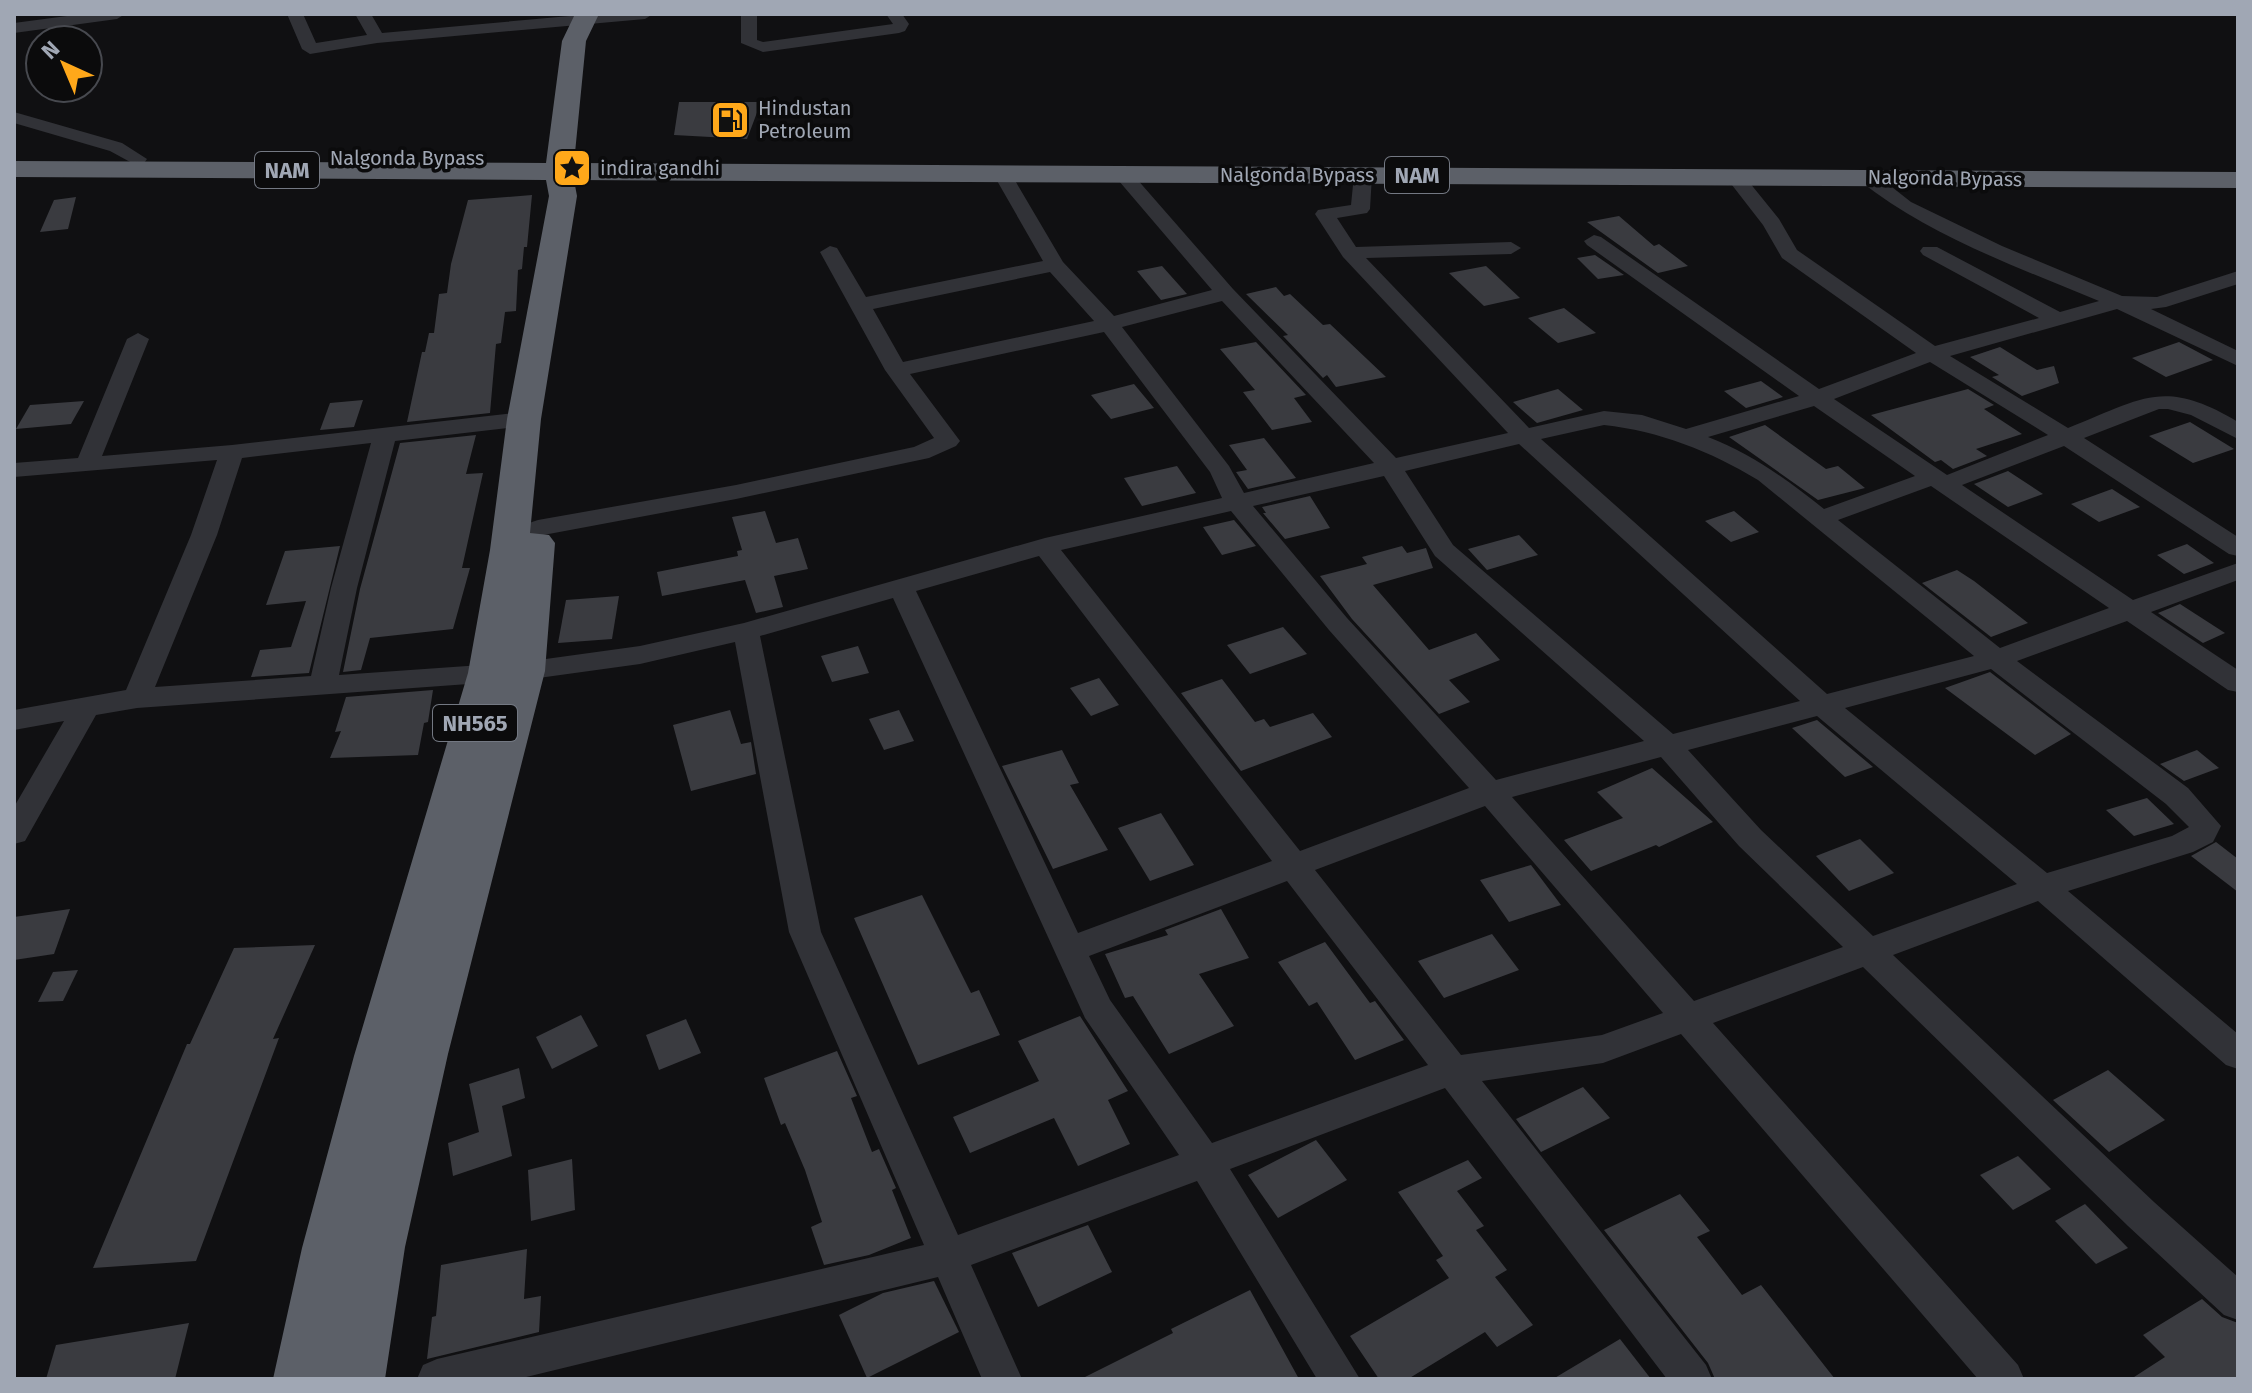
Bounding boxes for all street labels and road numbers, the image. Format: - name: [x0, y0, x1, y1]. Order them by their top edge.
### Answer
- street label: Nalgonda Bypass: [330, 146, 484, 170]
- road number: NAM: [255, 152, 319, 188]
- road number: NAM: [1385, 157, 1449, 193]
- street label: Nalgonda Bypass: [1220, 163, 1374, 187]
- street label: Nalgonda Bypass: [1867, 165, 2023, 191]
- road number: NH565: [433, 705, 517, 741]

